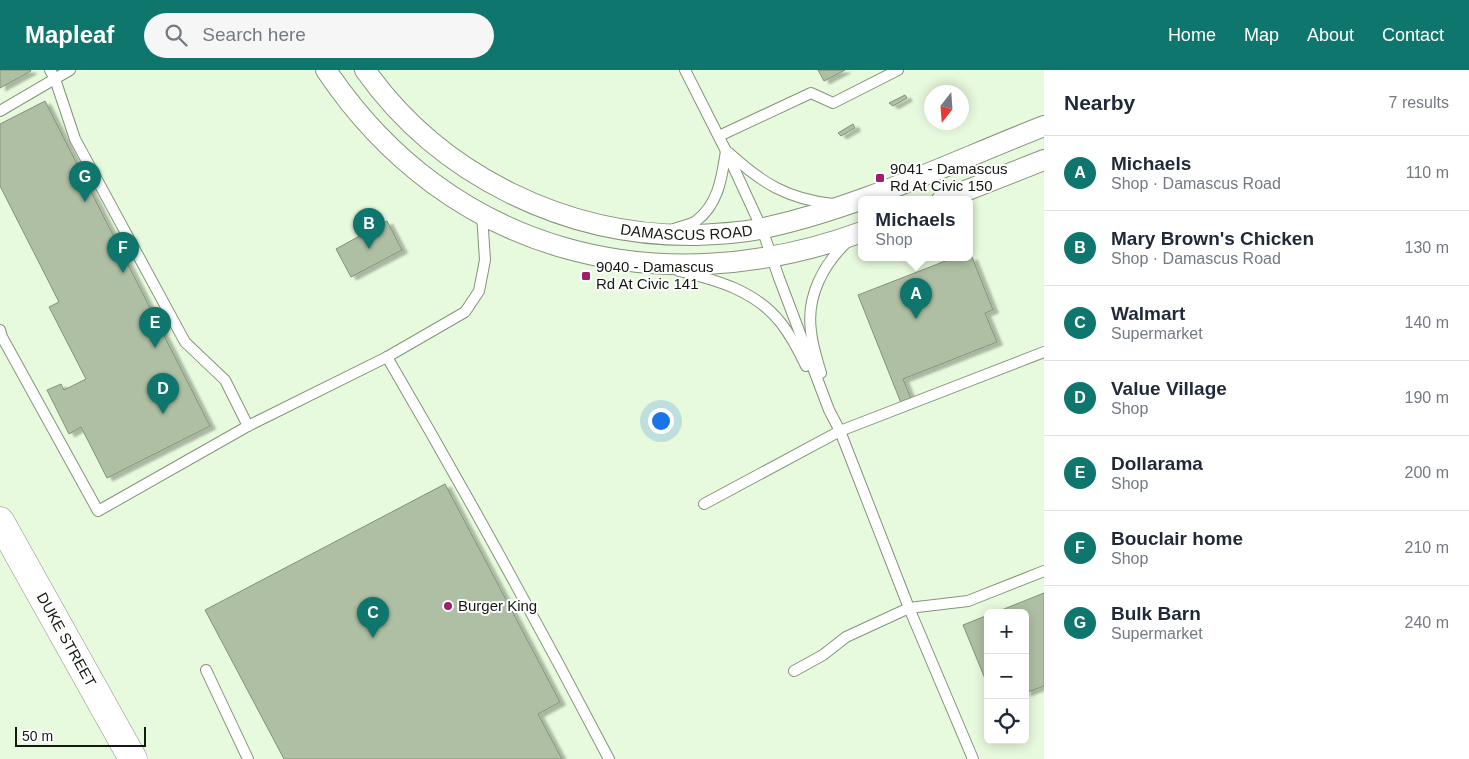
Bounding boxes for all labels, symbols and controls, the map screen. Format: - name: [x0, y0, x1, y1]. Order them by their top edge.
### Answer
- search box: [144, 13, 494, 58]
- text: Mapleaf: [25, 21, 114, 48]
- icon: search: [162, 21, 190, 49]
- text: Search here: [202, 24, 306, 45]
- text: Home: [1168, 25, 1216, 45]
- text: Map: [1244, 25, 1279, 45]
- text: About: [1307, 25, 1354, 45]
- text: Contact: [1382, 25, 1444, 45]
- north arrow: [924, 85, 969, 130]
- text: Nearby: [1064, 91, 1135, 114]
- text: 7 results: [1389, 94, 1449, 111]
- text: Michaels: [1111, 153, 1191, 174]
- place label: 9041 - Damascus Rd At Civic 150: [890, 160, 1008, 194]
- pin: G: [69, 161, 101, 202]
- text: A: [1074, 164, 1086, 181]
- text: 110 m: [1406, 164, 1449, 181]
- marker: 9041 - Damascus Rd At Civic 150: [874, 172, 886, 184]
- text: Shop · Damascus Road: [1111, 175, 1281, 192]
- popup: [858, 196, 973, 261]
- pin: B: [353, 208, 385, 249]
- text: Michaels: [875, 209, 956, 230]
- street label: DAMASCUS ROAD: [619, 220, 754, 243]
- text: Mary Brown's Chicken: [1111, 228, 1314, 249]
- text: Shop: [875, 231, 913, 248]
- pin: F: [107, 232, 139, 273]
- text: B: [1074, 239, 1086, 256]
- text: 130 m: [1405, 239, 1449, 256]
- text: Shop · Damascus Road: [1111, 250, 1281, 267]
- place label: 9040 - Damascus Rd At Civic 141: [596, 258, 714, 292]
- marker: 9040 - Damascus Rd At Civic 141: [580, 270, 592, 282]
- pin: A: [900, 278, 932, 319]
- text: Walmart: [1111, 303, 1185, 324]
- pin: E: [139, 307, 171, 348]
- text: C: [1074, 314, 1086, 331]
- text: 140 m: [1405, 314, 1449, 331]
- text: Supermarket: [1111, 325, 1203, 342]
- pin: D: [147, 373, 179, 414]
- text: Value Village: [1111, 378, 1227, 399]
- text: D: [1074, 389, 1086, 406]
- text: 190 m: [1405, 389, 1449, 406]
- text: Shop: [1111, 400, 1148, 417]
- your location: [648, 408, 674, 434]
- text: Dollarama: [1111, 453, 1203, 474]
- text: E: [1075, 464, 1085, 481]
- text: 200 m: [1405, 464, 1449, 481]
- text: Shop: [1111, 475, 1148, 492]
- text: Bouclair home: [1111, 528, 1243, 549]
- text: F: [1075, 539, 1085, 556]
- text: 210 m: [1405, 539, 1449, 556]
- text: Shop: [1111, 550, 1148, 567]
- street label: DUKE STREET: [34, 589, 100, 690]
- pin: C: [357, 597, 389, 638]
- place label: Burger King: [458, 597, 537, 614]
- marker: Burger King: [442, 600, 454, 612]
- text: Bulk Barn: [1111, 603, 1201, 624]
- map controls: [984, 609, 1029, 744]
- button: +: [984, 609, 1029, 654]
- text: G: [1074, 614, 1086, 631]
- text: 240 m: [1405, 614, 1449, 631]
- text: Supermarket: [1111, 625, 1203, 642]
- button: −: [984, 654, 1029, 699]
- button: locate: [984, 699, 1029, 744]
- scale bar: [15, 724, 146, 747]
- text: 50 m: [22, 728, 53, 744]

